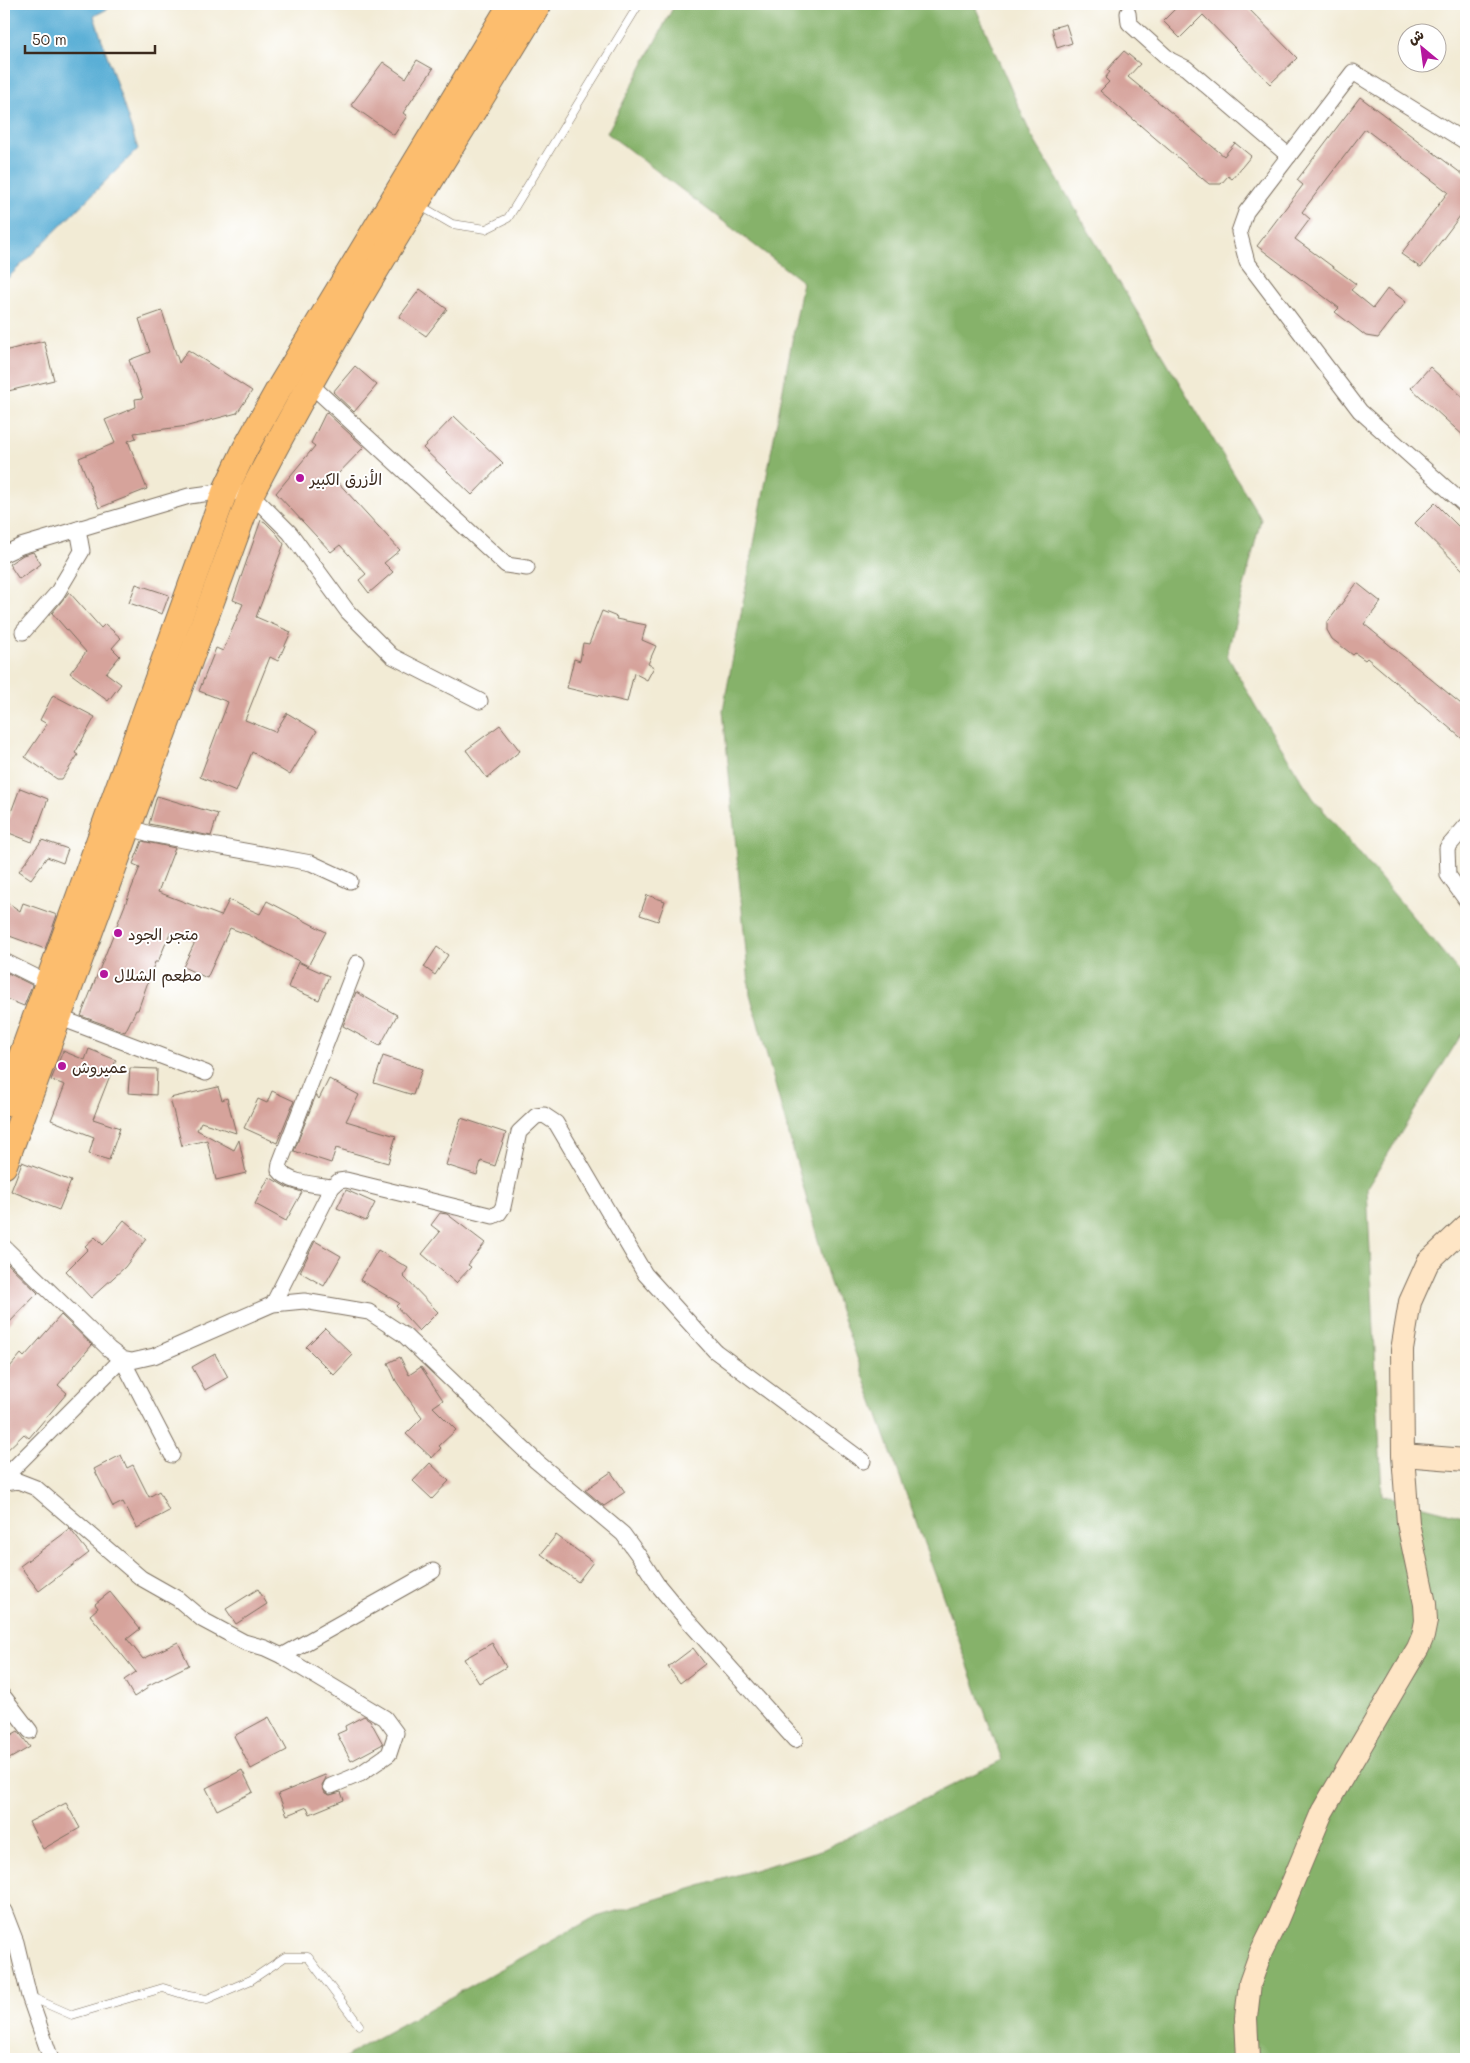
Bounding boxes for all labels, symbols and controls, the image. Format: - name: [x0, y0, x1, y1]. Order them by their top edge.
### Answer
- scale bar: [25, 22, 155, 54]
- north arrow: [1398, 22, 1448, 72]
- text: ش: [1404, 24, 1427, 48]
- text: 50 m: [32, 29, 67, 49]
- place label: الأزرق الكبير: [308, 468, 382, 489]
- marker: الأزرق الكبير: [294, 472, 306, 484]
- place label: متجر الجود: [128, 923, 199, 945]
- marker: متجر الجود: [112, 927, 124, 939]
- place label: مطعم الشلال: [114, 964, 202, 988]
- marker: مطعم الشلال: [98, 968, 110, 980]
- place label: عميروش: [72, 1056, 127, 1077]
- marker: عميروش: [56, 1060, 68, 1072]

